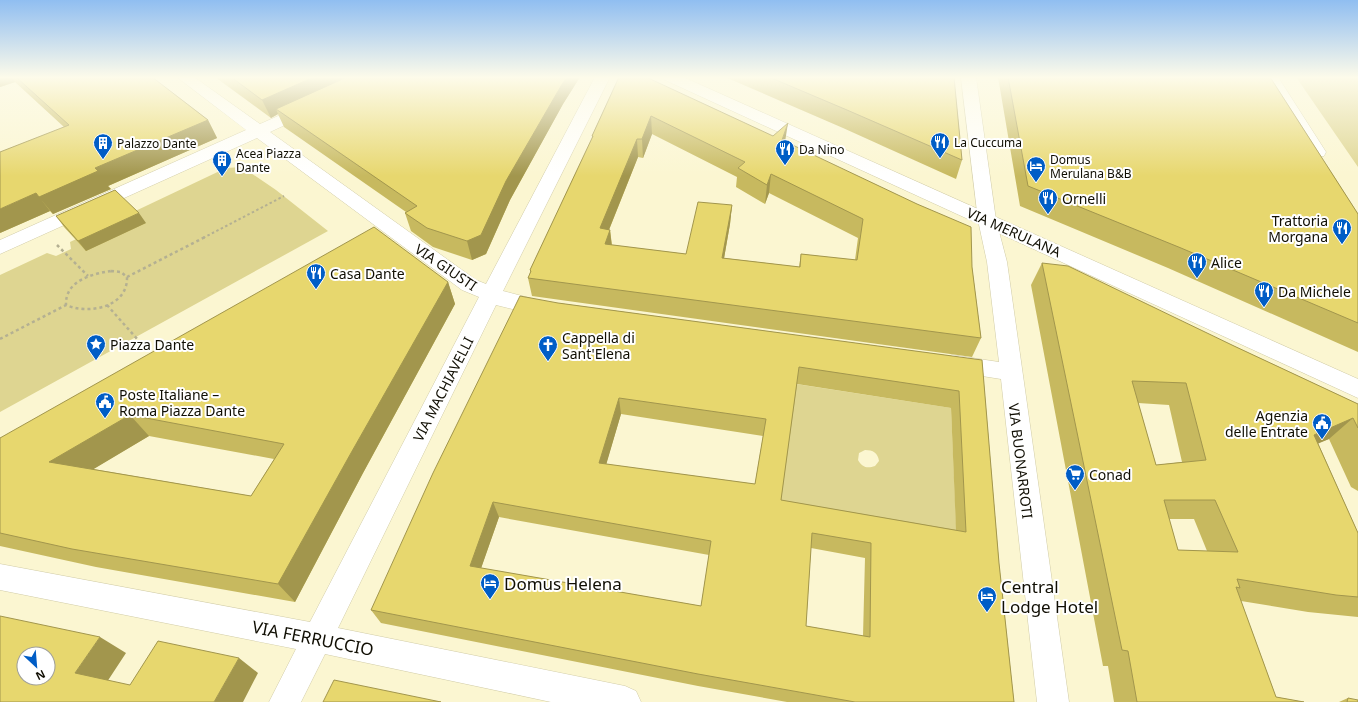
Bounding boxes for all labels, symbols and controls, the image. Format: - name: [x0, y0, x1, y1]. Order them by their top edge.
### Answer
- restaurant icon: La Cuccuma: [929, 131, 951, 159]
- building icon: Palazzo Dante: [92, 132, 114, 160]
- place label: La Cuccuma: [954, 134, 1022, 151]
- place label: Palazzo Dante: [117, 135, 197, 152]
- restaurant icon: Da Nino: [774, 138, 796, 166]
- place label: Da Nino: [799, 141, 845, 158]
- place label: Acea Piazza Dante: [236, 145, 301, 176]
- building icon: Acea Piazza Dante: [211, 149, 233, 177]
- place label: Domus Merulana B&B: [1050, 151, 1132, 182]
- hotel icon: Domus Merulana B&B: [1025, 155, 1047, 183]
- restaurant icon: Ornelli: [1037, 187, 1059, 215]
- place label: Ornelli: [1062, 189, 1106, 208]
- street label: VIA MERULANA: [964, 203, 1064, 261]
- place label: Trattoria Morgana: [1268, 211, 1328, 246]
- restaurant icon: Trattoria Morgana: [1331, 217, 1353, 245]
- street label: VIA GIUSTI: [411, 239, 481, 295]
- restaurant icon: Alice: [1186, 251, 1208, 279]
- place label: Alice: [1211, 253, 1242, 272]
- restaurant icon: Casa Dante: [305, 262, 327, 290]
- place label: Casa Dante: [330, 264, 405, 283]
- restaurant icon: Da Michele: [1253, 280, 1275, 308]
- place label: Da Michele: [1278, 282, 1351, 301]
- place label: Cappella di Sant'Elena: [562, 328, 635, 363]
- place icon: Piazza Dante: [85, 333, 107, 361]
- street label: VIA MACHIAVELLI: [408, 333, 478, 445]
- church icon: Cappella di Sant'Elena: [537, 334, 559, 362]
- place label: Piazza Dante: [110, 335, 194, 354]
- place label: Poste Italiane – Roma Piazza Dante: [119, 385, 245, 420]
- public building icon: Poste Italiane – Roma Piazza Dante: [94, 391, 116, 419]
- street label: VIA BUONARROTI: [1004, 402, 1038, 520]
- place label: Agenzia delle Entrate: [1225, 406, 1308, 441]
- public building icon: Agenzia delle Entrate: [1311, 412, 1333, 440]
- supermarket icon: Conad: [1064, 463, 1086, 491]
- place label: Conad: [1089, 465, 1131, 484]
- hotel icon: Domus Helena: [479, 572, 501, 600]
- place label: Domus Helena: [504, 572, 622, 595]
- place label: Central Lodge Hotel: [1001, 575, 1098, 618]
- hotel icon: Central Lodge Hotel: [976, 585, 998, 613]
- street label: VIA FERRUCCIO: [250, 615, 376, 661]
- north arrow: [16, 646, 56, 686]
- text: N: [33, 667, 48, 684]

